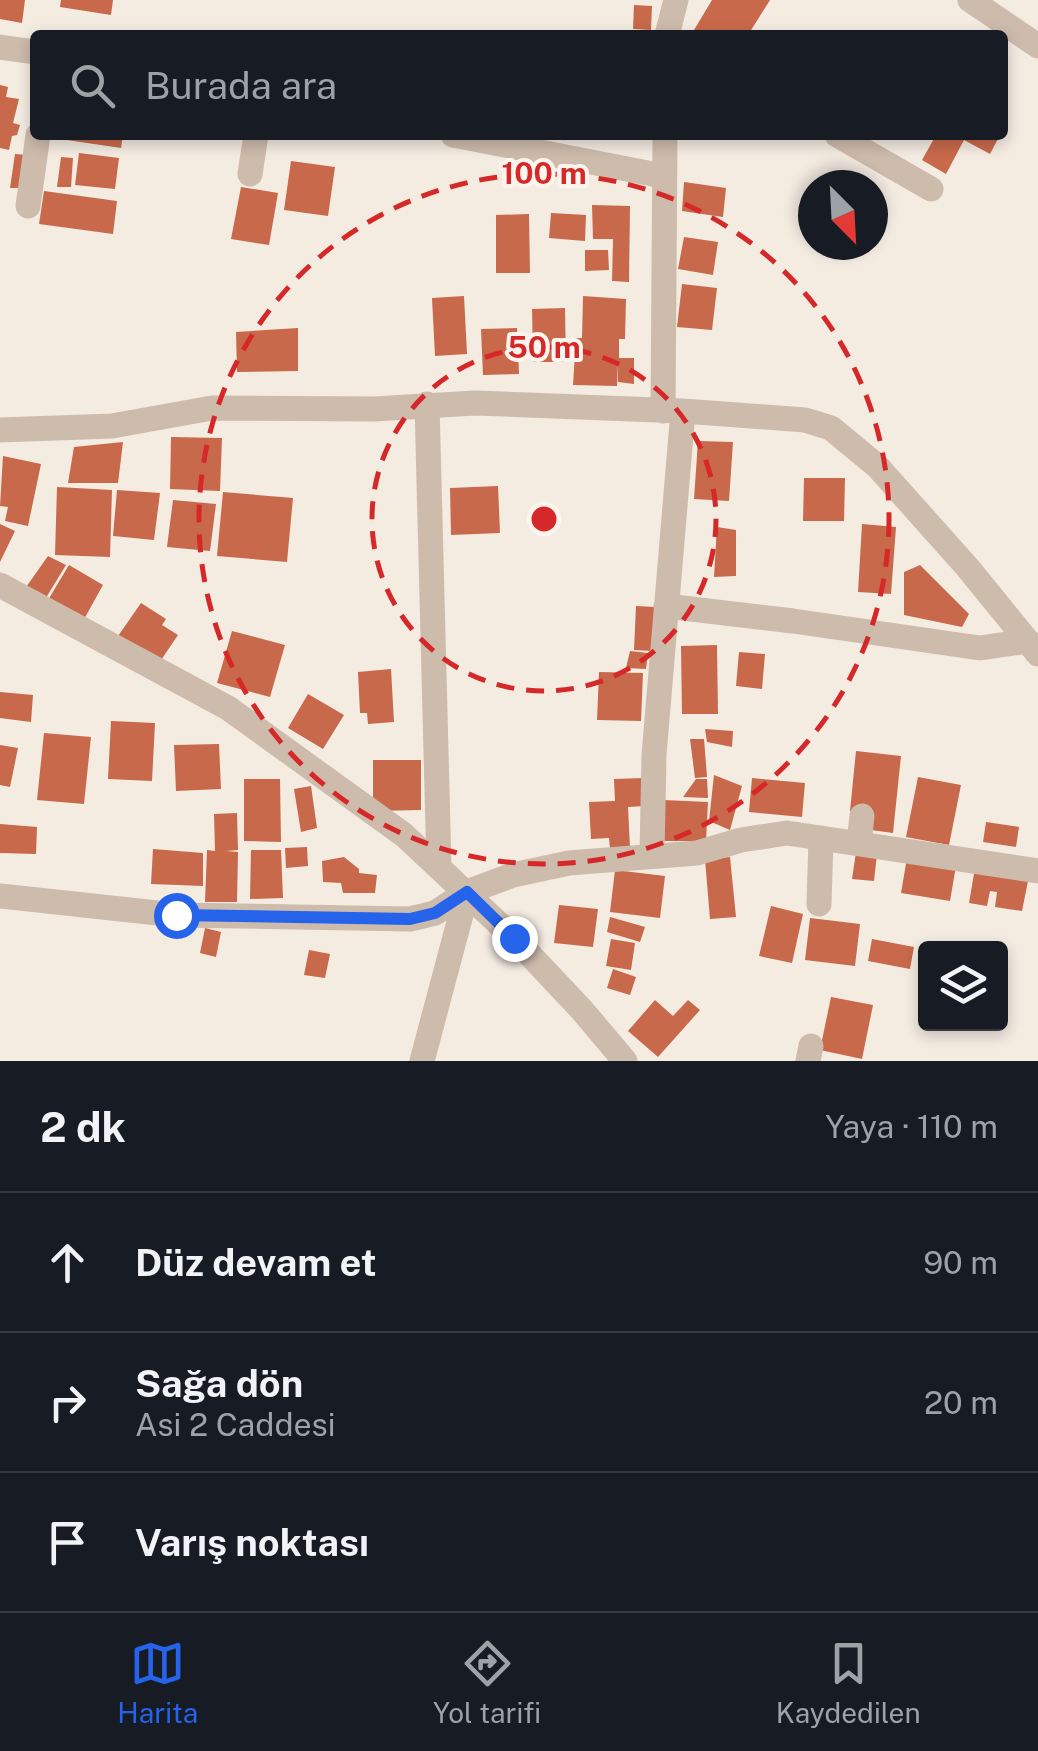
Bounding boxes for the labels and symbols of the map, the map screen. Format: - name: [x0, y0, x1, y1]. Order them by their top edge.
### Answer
- text: 100 m: [501, 155, 587, 191]
- north arrow: [798, 170, 888, 260]
- text: 50 m: [507, 329, 581, 365]
- centre of rings: [526, 501, 562, 537]
- route start: [154, 893, 200, 939]
- route end: [492, 916, 538, 962]

